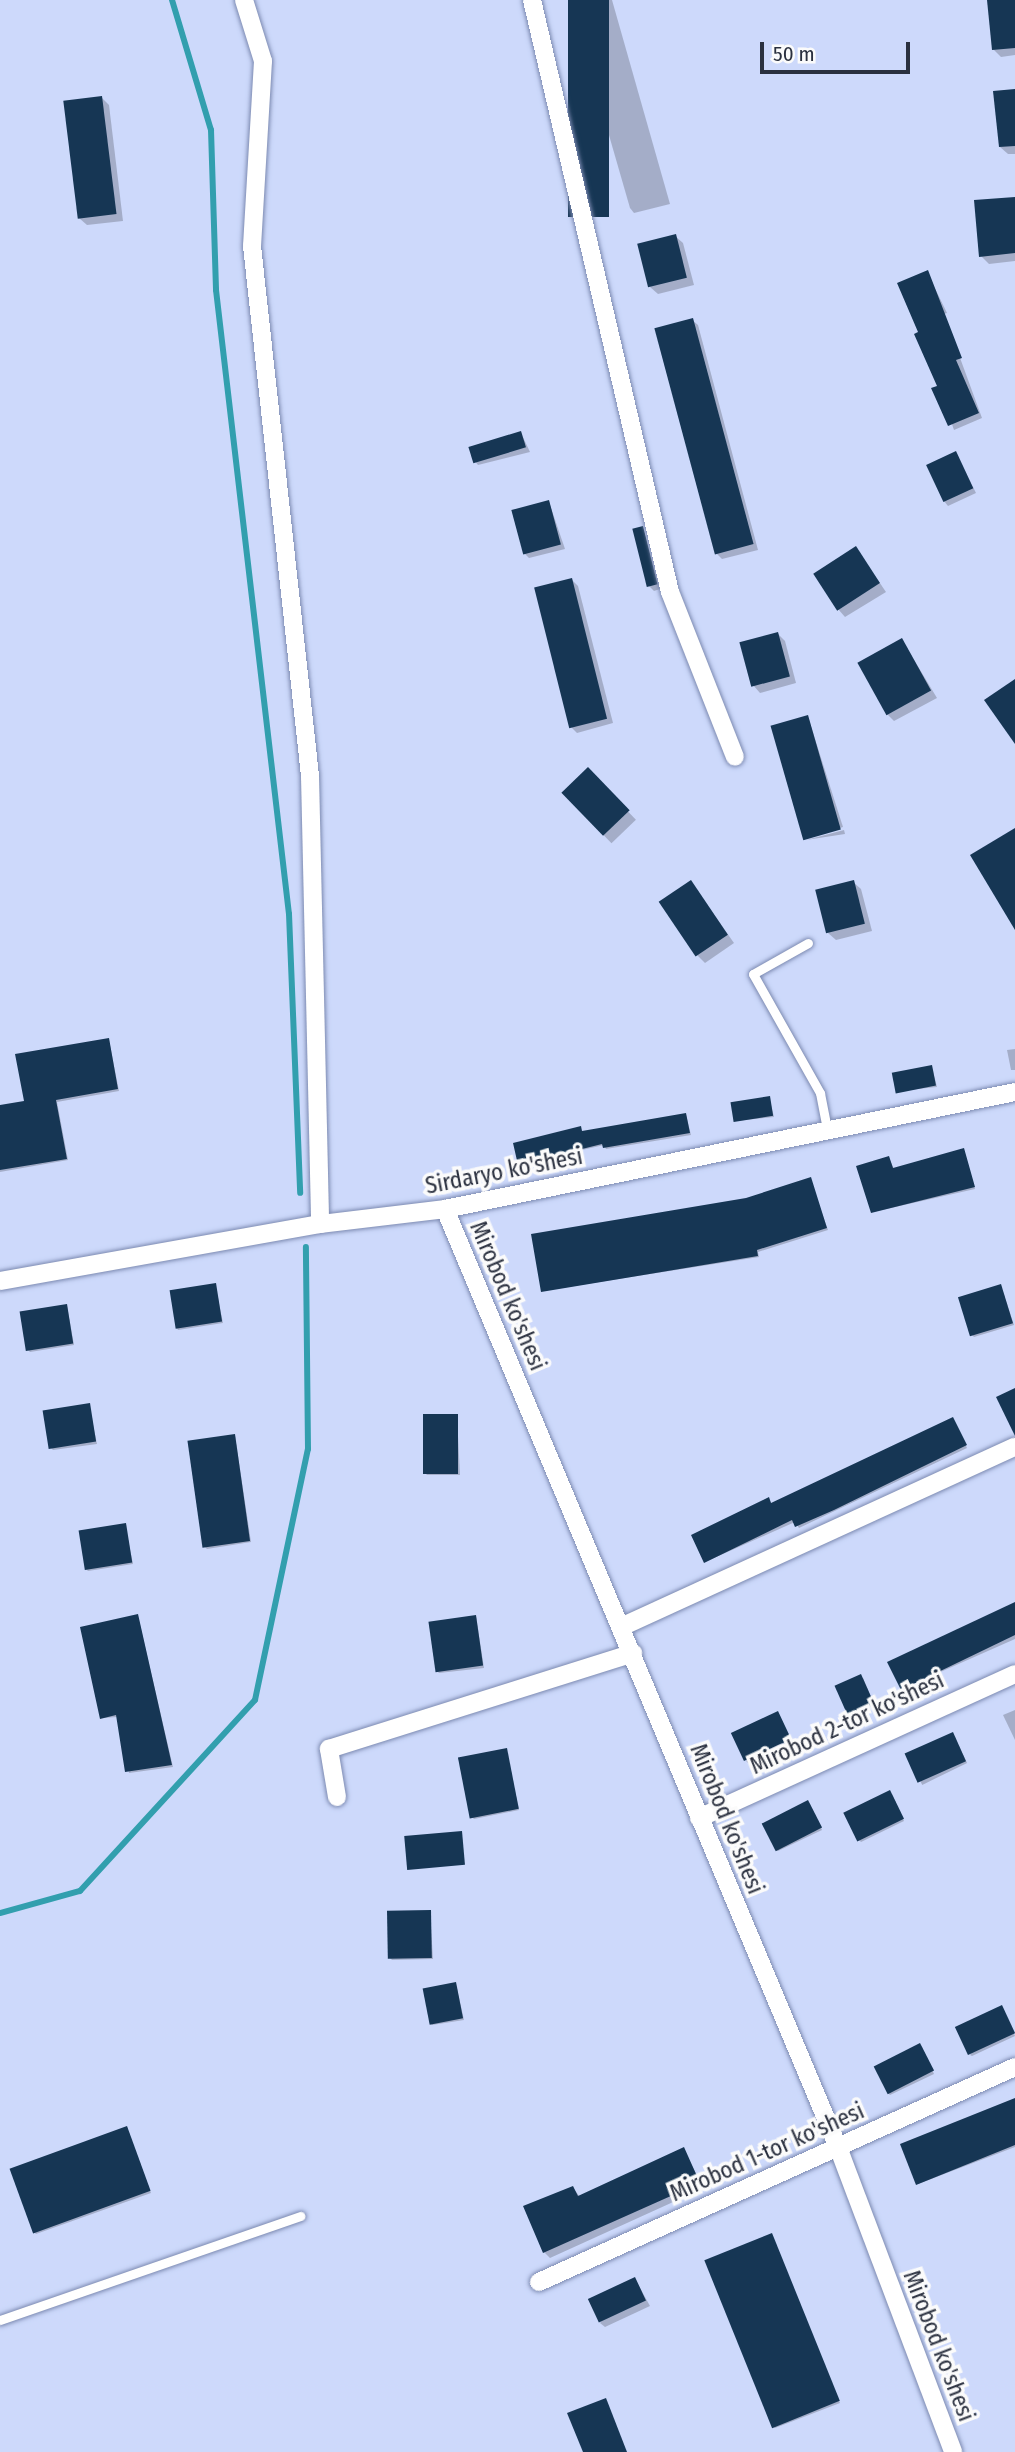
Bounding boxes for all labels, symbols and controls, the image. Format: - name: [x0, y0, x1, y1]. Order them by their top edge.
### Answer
- scale bar: [763, 28, 914, 72]
- text: 50 m: [773, 41, 815, 67]
- street label: Sirdaryo ko'shesi: [423, 1142, 585, 1200]
- street label: Mirobod ko'shesi: [464, 1217, 552, 1375]
- street label: Mirobod 2-tor ko'shesi: [746, 1666, 948, 1780]
- street label: Mirobod ko'shesi: [684, 1740, 770, 1898]
- street label: Mirobod 1-tor ko'shesi: [666, 2097, 868, 2207]
- street label: Mirobod ko'shesi: [898, 2267, 980, 2425]

